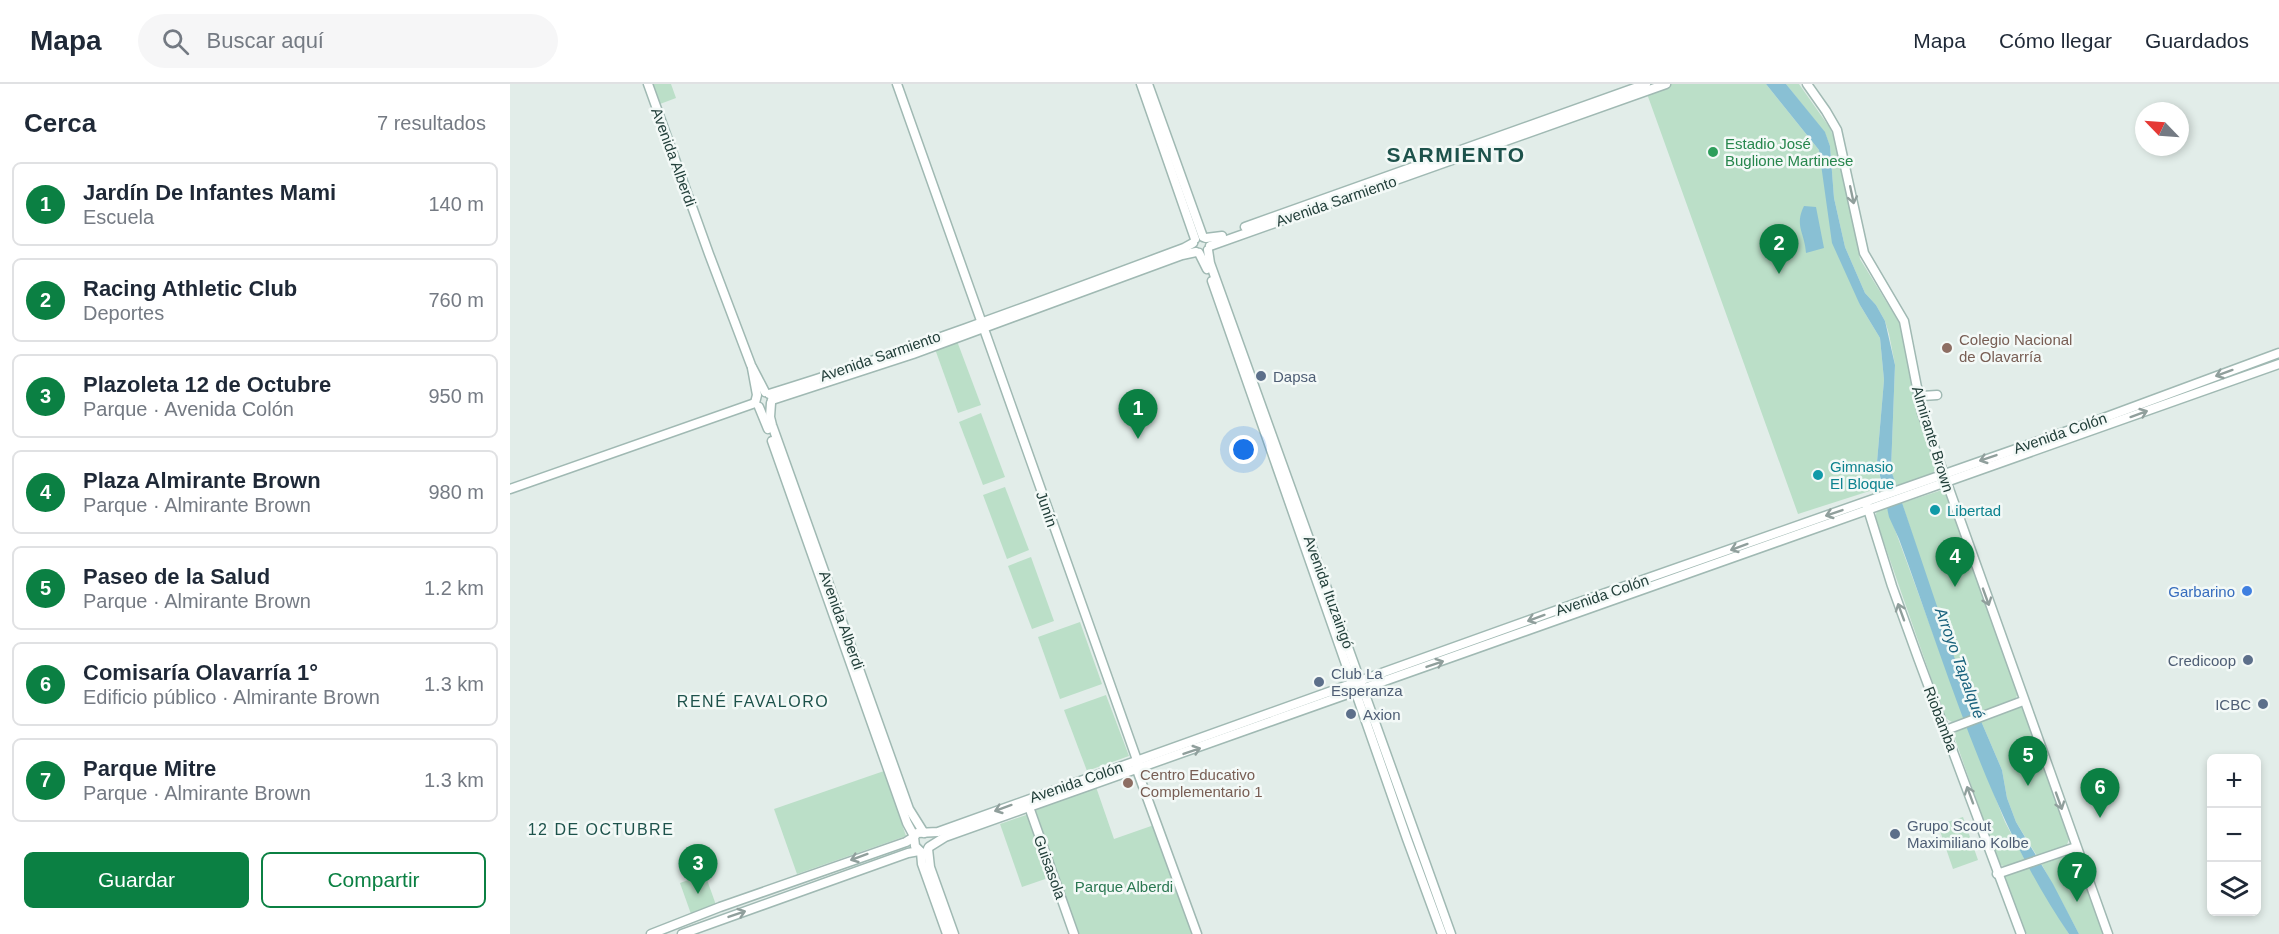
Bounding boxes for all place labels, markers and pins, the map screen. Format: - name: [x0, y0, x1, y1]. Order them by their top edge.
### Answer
- place label: Estadio José Buglione Martinese: [1725, 135, 1853, 169]
- marker: Estadio José Buglione Martinese: [1706, 145, 1720, 159]
- pin: 2: [1760, 224, 1798, 274]
- place label: Colegio Nacional de Olavarría: [1959, 331, 2072, 365]
- marker: Colegio Nacional de Olavarría: [1940, 341, 1954, 355]
- place label: Dapsa: [1273, 368, 1317, 385]
- marker: Dapsa: [1254, 369, 1268, 383]
- pin: 1: [1118, 390, 1158, 439]
- place label: Gimnasio El Bloque: [1830, 458, 1894, 492]
- marker: Gimnasio El Bloque: [1811, 468, 1825, 482]
- place label: Libertad: [1947, 502, 2001, 519]
- marker: Libertad: [1928, 503, 1942, 517]
- pin: 4: [1936, 538, 1974, 587]
- place label: Garbarino: [2168, 583, 2235, 600]
- marker: Garbarino: [2240, 584, 2254, 598]
- place label: Credicoop: [2168, 652, 2236, 669]
- marker: Credicoop: [2241, 653, 2255, 667]
- place label: Club La Esperanza: [1331, 665, 1403, 699]
- marker: Club La Esperanza: [1312, 675, 1326, 689]
- place label: ICBC: [2215, 696, 2251, 713]
- marker: ICBC: [2256, 697, 2270, 711]
- place label: Axion: [1363, 706, 1401, 723]
- marker: Axion: [1344, 707, 1358, 721]
- pin: 5: [2008, 736, 2048, 786]
- place label: Centro Educativo Complementario 1: [1140, 766, 1263, 800]
- pin: 6: [2080, 768, 2120, 818]
- marker: Centro Educativo Complementario 1: [1121, 776, 1135, 790]
- place label: Grupo Scout Maximiliano Kolbe: [1907, 817, 2029, 851]
- marker: Grupo Scout Maximiliano Kolbe: [1888, 827, 1902, 841]
- pin: 3: [678, 844, 717, 894]
- pin: 7: [2058, 852, 2096, 902]

